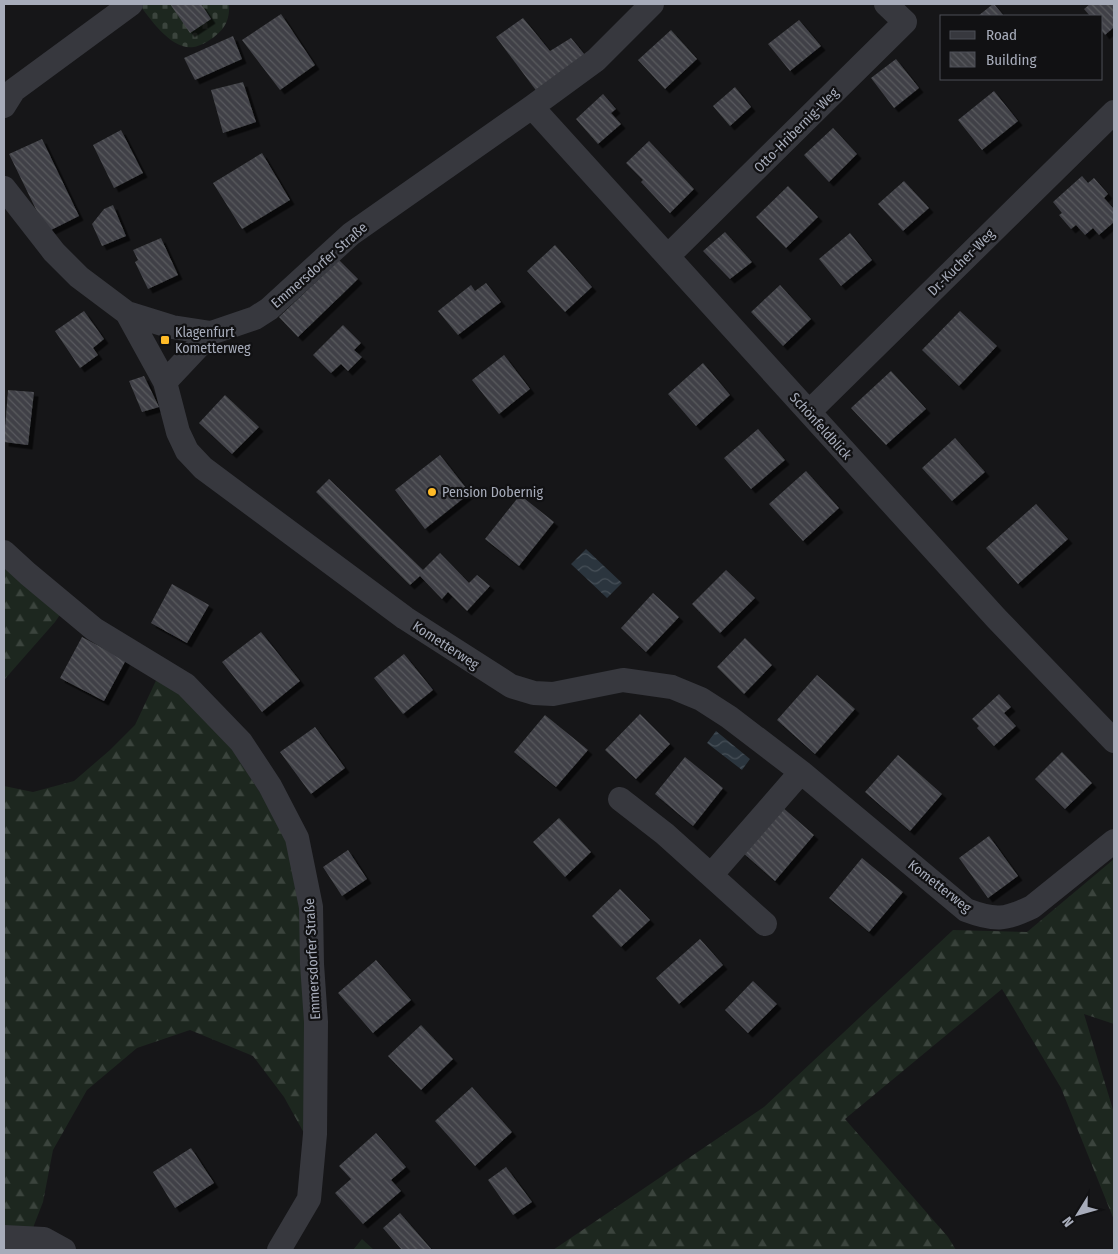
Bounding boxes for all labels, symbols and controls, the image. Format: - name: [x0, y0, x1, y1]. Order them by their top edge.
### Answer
- legend: [940, 15, 1103, 80]
- text: Road: [986, 26, 1017, 44]
- text: Building: [986, 51, 1037, 69]
- street label: Otto-Hribernig-Weg: [750, 84, 843, 176]
- street label: Emmersdorfer Straße: [268, 219, 371, 312]
- street label: Dr.-Kucher-Weg: [924, 225, 999, 299]
- place label: Klagenfurt Kometterweg: [175, 324, 251, 357]
- marker: Klagenfurt Kometterweg: [159, 334, 171, 346]
- street label: Schönfeldblick: [786, 389, 856, 464]
- place label: Pension Dobernig: [442, 484, 543, 501]
- marker: Pension Dobernig: [426, 486, 438, 498]
- street label: Kometterweg: [409, 618, 482, 673]
- street label: Kometterweg: [905, 856, 975, 917]
- street label: Emmersdorfer Straße: [301, 898, 324, 1020]
- north arrow: [1053, 1189, 1103, 1239]
- text: N: [1059, 1213, 1077, 1230]

